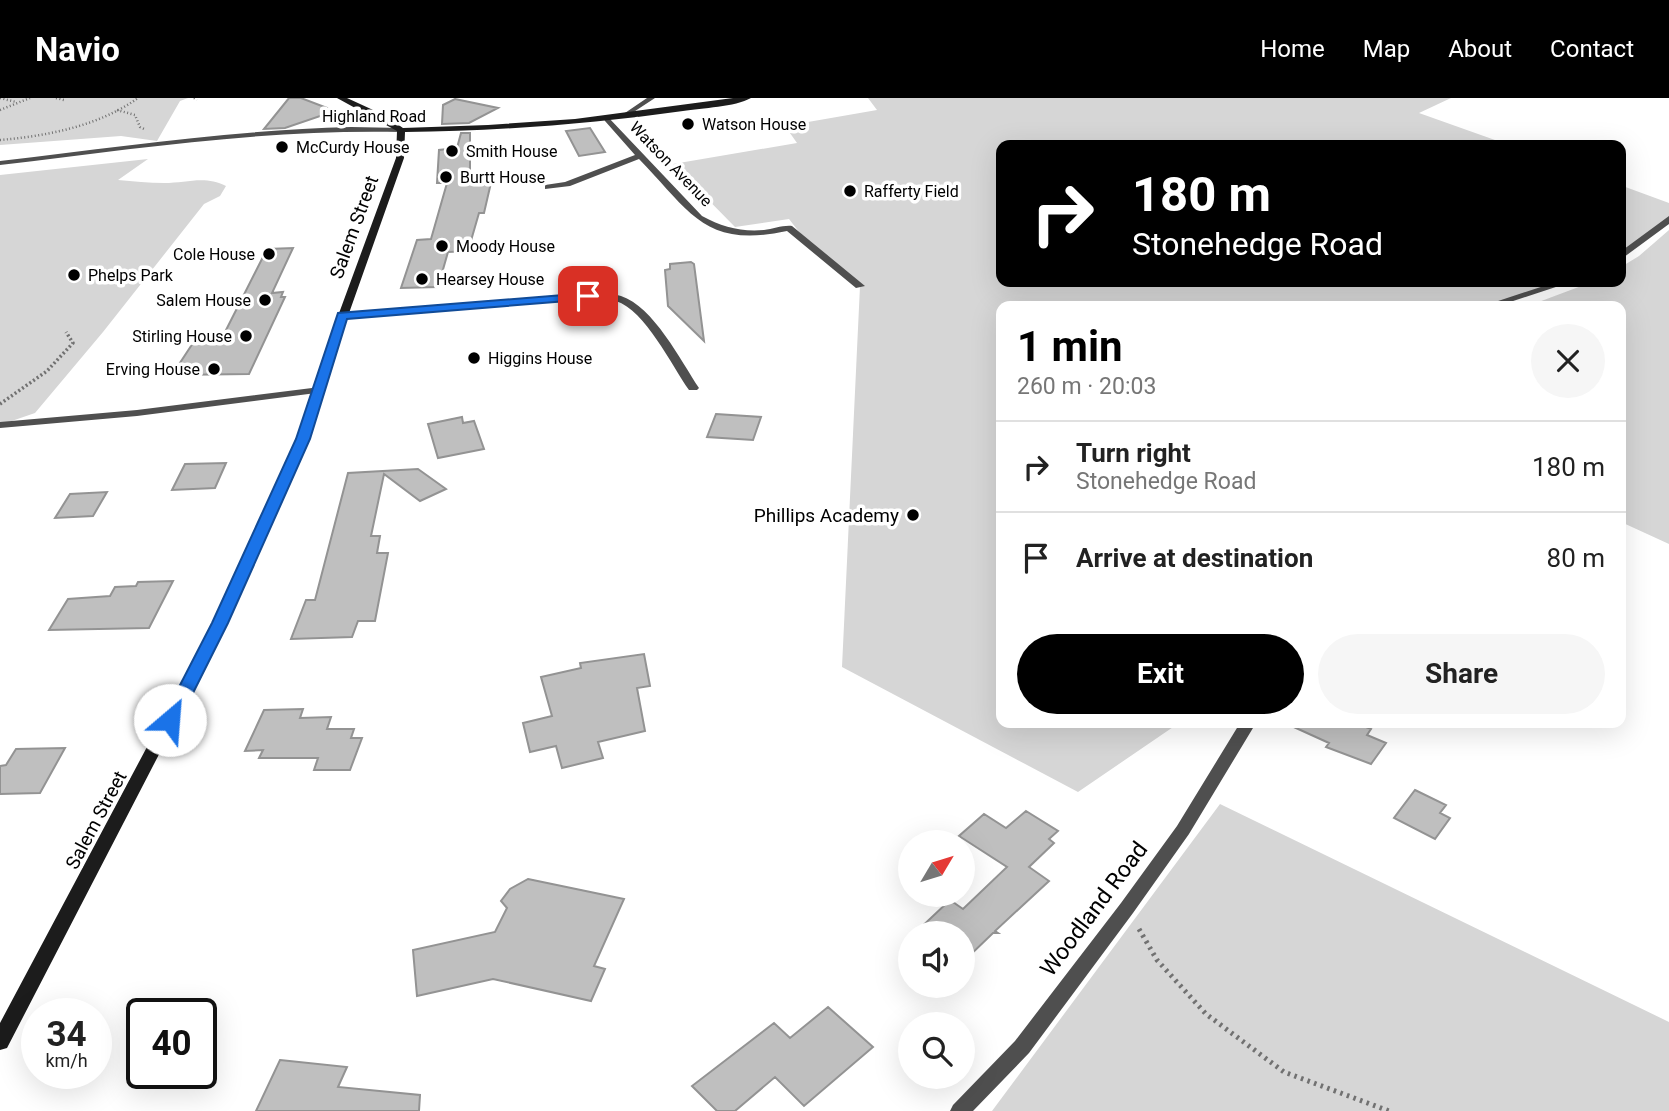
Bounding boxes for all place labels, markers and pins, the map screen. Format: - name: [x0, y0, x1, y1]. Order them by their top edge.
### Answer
- place label: Watson House: [702, 115, 806, 134]
- marker: Watson House: [680, 116, 696, 132]
- place label: McCurdy House: [296, 138, 410, 157]
- marker: McCurdy House: [274, 139, 290, 155]
- place label: Smith House: [466, 142, 558, 161]
- marker: Smith House: [444, 143, 460, 159]
- place label: Burtt House: [460, 168, 545, 187]
- marker: Burtt House: [438, 169, 454, 185]
- place label: Rafferty Field: [864, 182, 959, 201]
- marker: Rafferty Field: [842, 183, 858, 199]
- place label: Moody House: [456, 237, 555, 256]
- marker: Moody House: [434, 238, 450, 254]
- place label: Cole House: [173, 245, 255, 264]
- marker: Cole House: [261, 246, 277, 262]
- place label: Phelps Park: [88, 266, 174, 285]
- pin: [558, 266, 618, 326]
- marker: Phelps Park: [66, 267, 82, 283]
- place label: Hearsey House: [436, 270, 544, 289]
- marker: Hearsey House: [414, 271, 430, 287]
- place label: Salem House: [156, 291, 251, 310]
- marker: Salem House: [257, 292, 273, 308]
- place label: Stirling House: [132, 327, 232, 346]
- marker: Stirling House: [238, 328, 254, 344]
- place label: Higgins House: [488, 349, 592, 368]
- marker: Higgins House: [466, 350, 482, 366]
- place label: Erving House: [106, 360, 200, 379]
- marker: Erving House: [206, 361, 222, 377]
- place label: Phillips Academy: [754, 504, 899, 527]
- marker: Phillips Academy: [905, 507, 921, 523]

